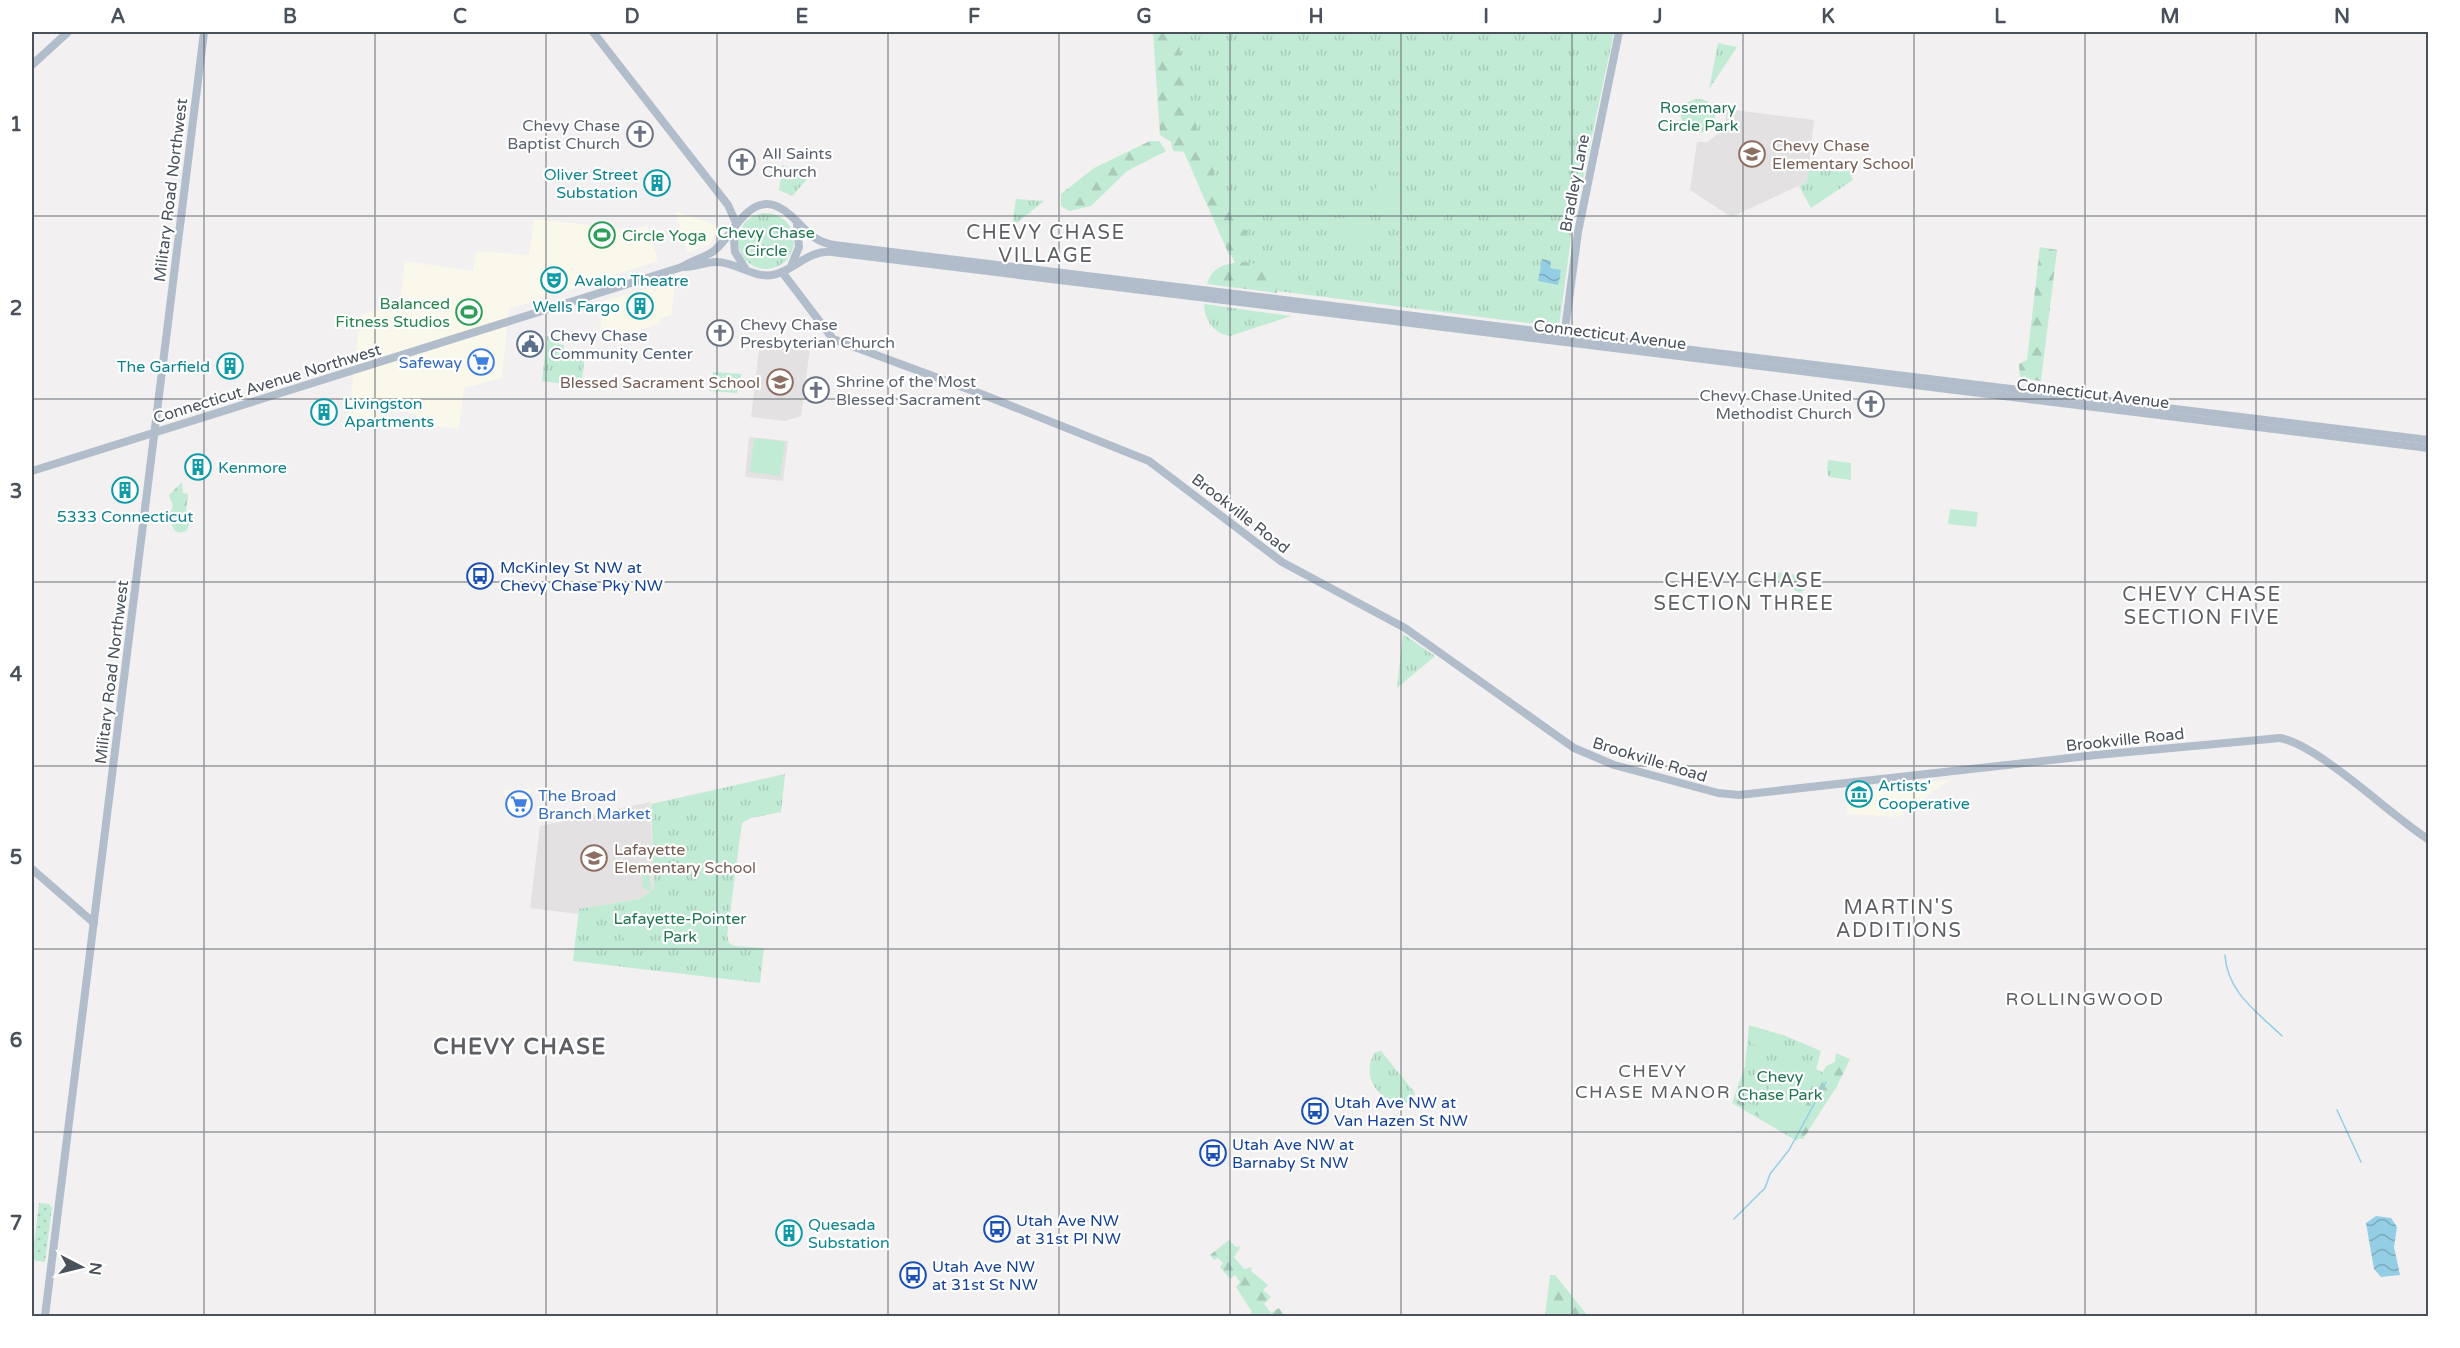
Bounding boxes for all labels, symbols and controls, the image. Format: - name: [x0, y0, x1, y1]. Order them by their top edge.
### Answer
- text: A: [111, 5, 126, 29]
- text: B: [283, 5, 297, 29]
- text: C: [453, 5, 467, 29]
- text: D: [624, 5, 640, 29]
- text: E: [796, 5, 809, 29]
- text: F: [968, 5, 980, 29]
- text: G: [1136, 5, 1152, 29]
- text: H: [1308, 5, 1324, 29]
- text: I: [1483, 5, 1489, 29]
- text: J: [1652, 5, 1663, 29]
- text: K: [1821, 5, 1835, 29]
- text: L: [1994, 5, 2006, 29]
- text: M: [2160, 5, 2180, 29]
- text: N: [2334, 5, 2350, 29]
- street label: Military Road Northwest: [150, 97, 192, 283]
- park label: Rosemary Circle Park: [1658, 98, 1739, 136]
- text: 1: [10, 113, 22, 137]
- place label: Chevy Chase Baptist Church: [507, 116, 620, 154]
- church icon: Chevy Chase Baptist Church: [625, 119, 655, 149]
- street label: Bradley Lane: [1556, 133, 1594, 234]
- place label: Chevy Chase Elementary School: [1772, 136, 1914, 174]
- school or university icon: Chevy Chase Elementary School: [1737, 139, 1767, 169]
- place label: All Saints Church: [762, 144, 832, 182]
- church icon: All Saints Church: [727, 147, 757, 177]
- place label: Oliver Street Substation: [544, 165, 638, 203]
- building icon: Oliver Street Substation: [642, 168, 672, 198]
- sports icon: Circle Yoga: [587, 220, 617, 250]
- district label: CHEVY CHASE VILLAGE: [966, 221, 1126, 268]
- park label: Chevy Chase Circle: [717, 223, 815, 261]
- place label: Circle Yoga: [622, 226, 707, 246]
- theatre icon: Avalon Theatre: [539, 265, 569, 295]
- place label: Avalon Theatre: [574, 271, 689, 291]
- building icon: Wells Fargo: [625, 291, 655, 321]
- place label: Balanced Fitness Studios: [335, 294, 450, 332]
- text: 2: [10, 297, 22, 321]
- sports icon: Balanced Fitness Studios: [454, 297, 484, 327]
- place label: Wells Fargo: [532, 297, 620, 317]
- place label: Chevy Chase Presbyterian Church: [740, 315, 895, 353]
- street label: Connecticut Avenue: [1532, 316, 1687, 354]
- church icon: Chevy Chase Presbyterian Church: [705, 318, 735, 348]
- place label: Chevy Chase Community Center: [550, 326, 694, 364]
- public building icon: Chevy Chase Community Center: [515, 329, 545, 359]
- street label: Connecticut Avenue Northwest: [151, 340, 384, 428]
- supermarket icon: Safeway: [466, 347, 496, 377]
- building icon: The Garfield: [215, 351, 245, 381]
- place label: Safeway: [399, 353, 462, 373]
- place label: The Garfield: [117, 357, 210, 377]
- school or university icon: Blessed Sacrament School: [765, 367, 795, 397]
- place label: Shrine of the Most Blessed Sacrament: [836, 372, 981, 410]
- place label: Blessed Sacrament School: [560, 373, 760, 393]
- church icon: Shrine of the Most Blessed Sacrament: [801, 375, 831, 405]
- street label: Connecticut Avenue: [2015, 375, 2170, 413]
- place label: Chevy Chase United Methodist Church: [1699, 386, 1852, 424]
- church icon: Chevy Chase United Methodist Church: [1856, 389, 1886, 419]
- place label: Livingston Apartments: [344, 394, 434, 432]
- building icon: Livingston Apartments: [309, 397, 339, 427]
- building icon: Kenmore: [183, 452, 213, 482]
- place label: Kenmore: [218, 458, 287, 478]
- street label: Brookville Road: [1187, 469, 1293, 558]
- building icon: 5333 Connecticut: [110, 475, 140, 505]
- text: 3: [10, 480, 22, 504]
- place label: 5333 Connecticut: [57, 507, 193, 527]
- place label: McKinley St NW at Chevy Chase Pky NW: [500, 558, 663, 596]
- bus stop icon: McKinley St NW at Chevy Chase Pky NW: [465, 561, 495, 591]
- district label: CHEVY CHASE SECTION THREE: [1654, 569, 1834, 616]
- street label: Military Road Northwest: [91, 579, 133, 765]
- district label: CHEVY CHASE SECTION FIVE: [2122, 583, 2282, 630]
- text: 4: [10, 663, 23, 687]
- street label: Brookville Road: [2065, 724, 2185, 756]
- street label: Brookville Road: [1590, 733, 1709, 787]
- place label: Artists' Cooperative: [1878, 776, 1970, 814]
- museum icon: Artists' Cooperative: [1844, 779, 1874, 809]
- place label: The Broad Branch Market: [538, 786, 651, 824]
- supermarket icon: The Broad Branch Market: [504, 789, 534, 819]
- place label: Lafayette Elementary School: [614, 840, 756, 878]
- school or university icon: Lafayette Elementary School: [579, 843, 609, 873]
- text: 5: [10, 846, 22, 870]
- district label: MARTIN'S ADDITIONS: [1836, 896, 1962, 943]
- park label: Lafayette-Pointer Park: [614, 909, 747, 947]
- district label: ROLLINGWOOD: [2006, 988, 2164, 1010]
- text: 6: [10, 1029, 22, 1053]
- district label: CHEVY CHASE: [433, 1034, 607, 1060]
- district label: CHEVY CHASE MANOR: [1575, 1060, 1731, 1103]
- park label: Chevy Chase Park: [1738, 1067, 1823, 1105]
- place label: Utah Ave NW at Van Hazen St NW: [1334, 1093, 1468, 1131]
- bus stop icon: Utah Ave NW at Van Hazen St NW: [1300, 1096, 1330, 1126]
- place label: Utah Ave NW at Barnaby St NW: [1232, 1135, 1354, 1173]
- bus stop icon: Utah Ave NW at Barnaby St NW: [1198, 1138, 1228, 1168]
- place label: Utah Ave NW at 31st Pl NW: [1016, 1211, 1121, 1249]
- text: 7: [10, 1212, 22, 1236]
- bus stop icon: Utah Ave NW at 31st Pl NW: [982, 1214, 1012, 1244]
- place label: Quesada Substation: [808, 1215, 890, 1253]
- building icon: Quesada Substation: [774, 1218, 804, 1248]
- north arrow: [51, 1237, 111, 1297]
- place label: Utah Ave NW at 31st St NW: [932, 1257, 1038, 1295]
- bus stop icon: Utah Ave NW at 31st St NW: [898, 1260, 928, 1290]
- text: N: [84, 1261, 106, 1276]

